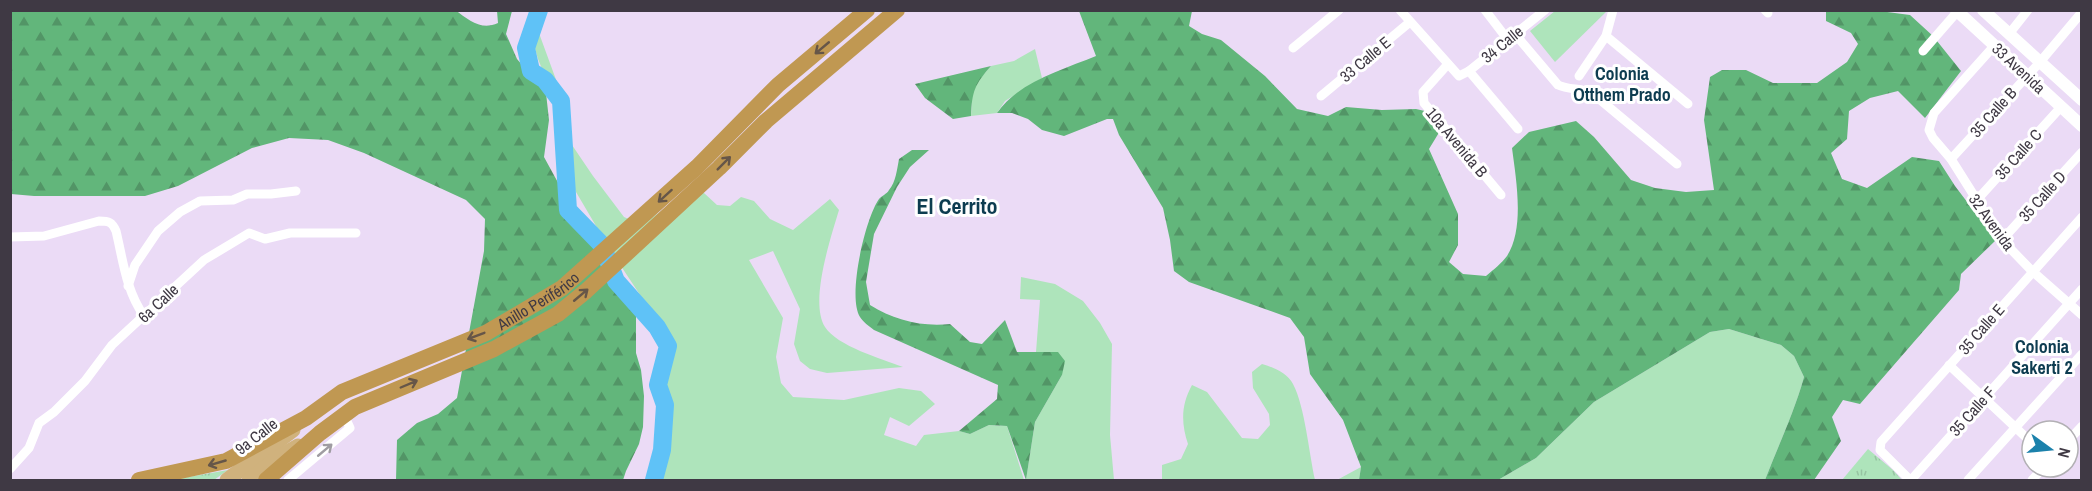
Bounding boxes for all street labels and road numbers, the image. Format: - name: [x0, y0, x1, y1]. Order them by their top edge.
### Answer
- street label: 34 Calle: [1476, 20, 1528, 68]
- street label: 33 Calle E: [1335, 31, 1395, 87]
- street label: 33 Avenida: [1988, 38, 2051, 99]
- street label: 35 Calle B: [1965, 82, 2022, 142]
- street label: 10a Avenida B: [1421, 102, 1493, 182]
- street label: 35 Calle C: [1989, 124, 2047, 184]
- street label: 35 Calle D: [2013, 166, 2071, 226]
- street label: 32 Avenida: [1964, 189, 2021, 256]
- street label: Anillo Periférico: [492, 267, 584, 336]
- street label: 6a Calle: [133, 279, 183, 327]
- street label: 35 Calle E: [1953, 299, 2009, 359]
- street label: 35 Calle F: [1944, 381, 2000, 441]
- street label: 9a Calle: [230, 413, 282, 459]

